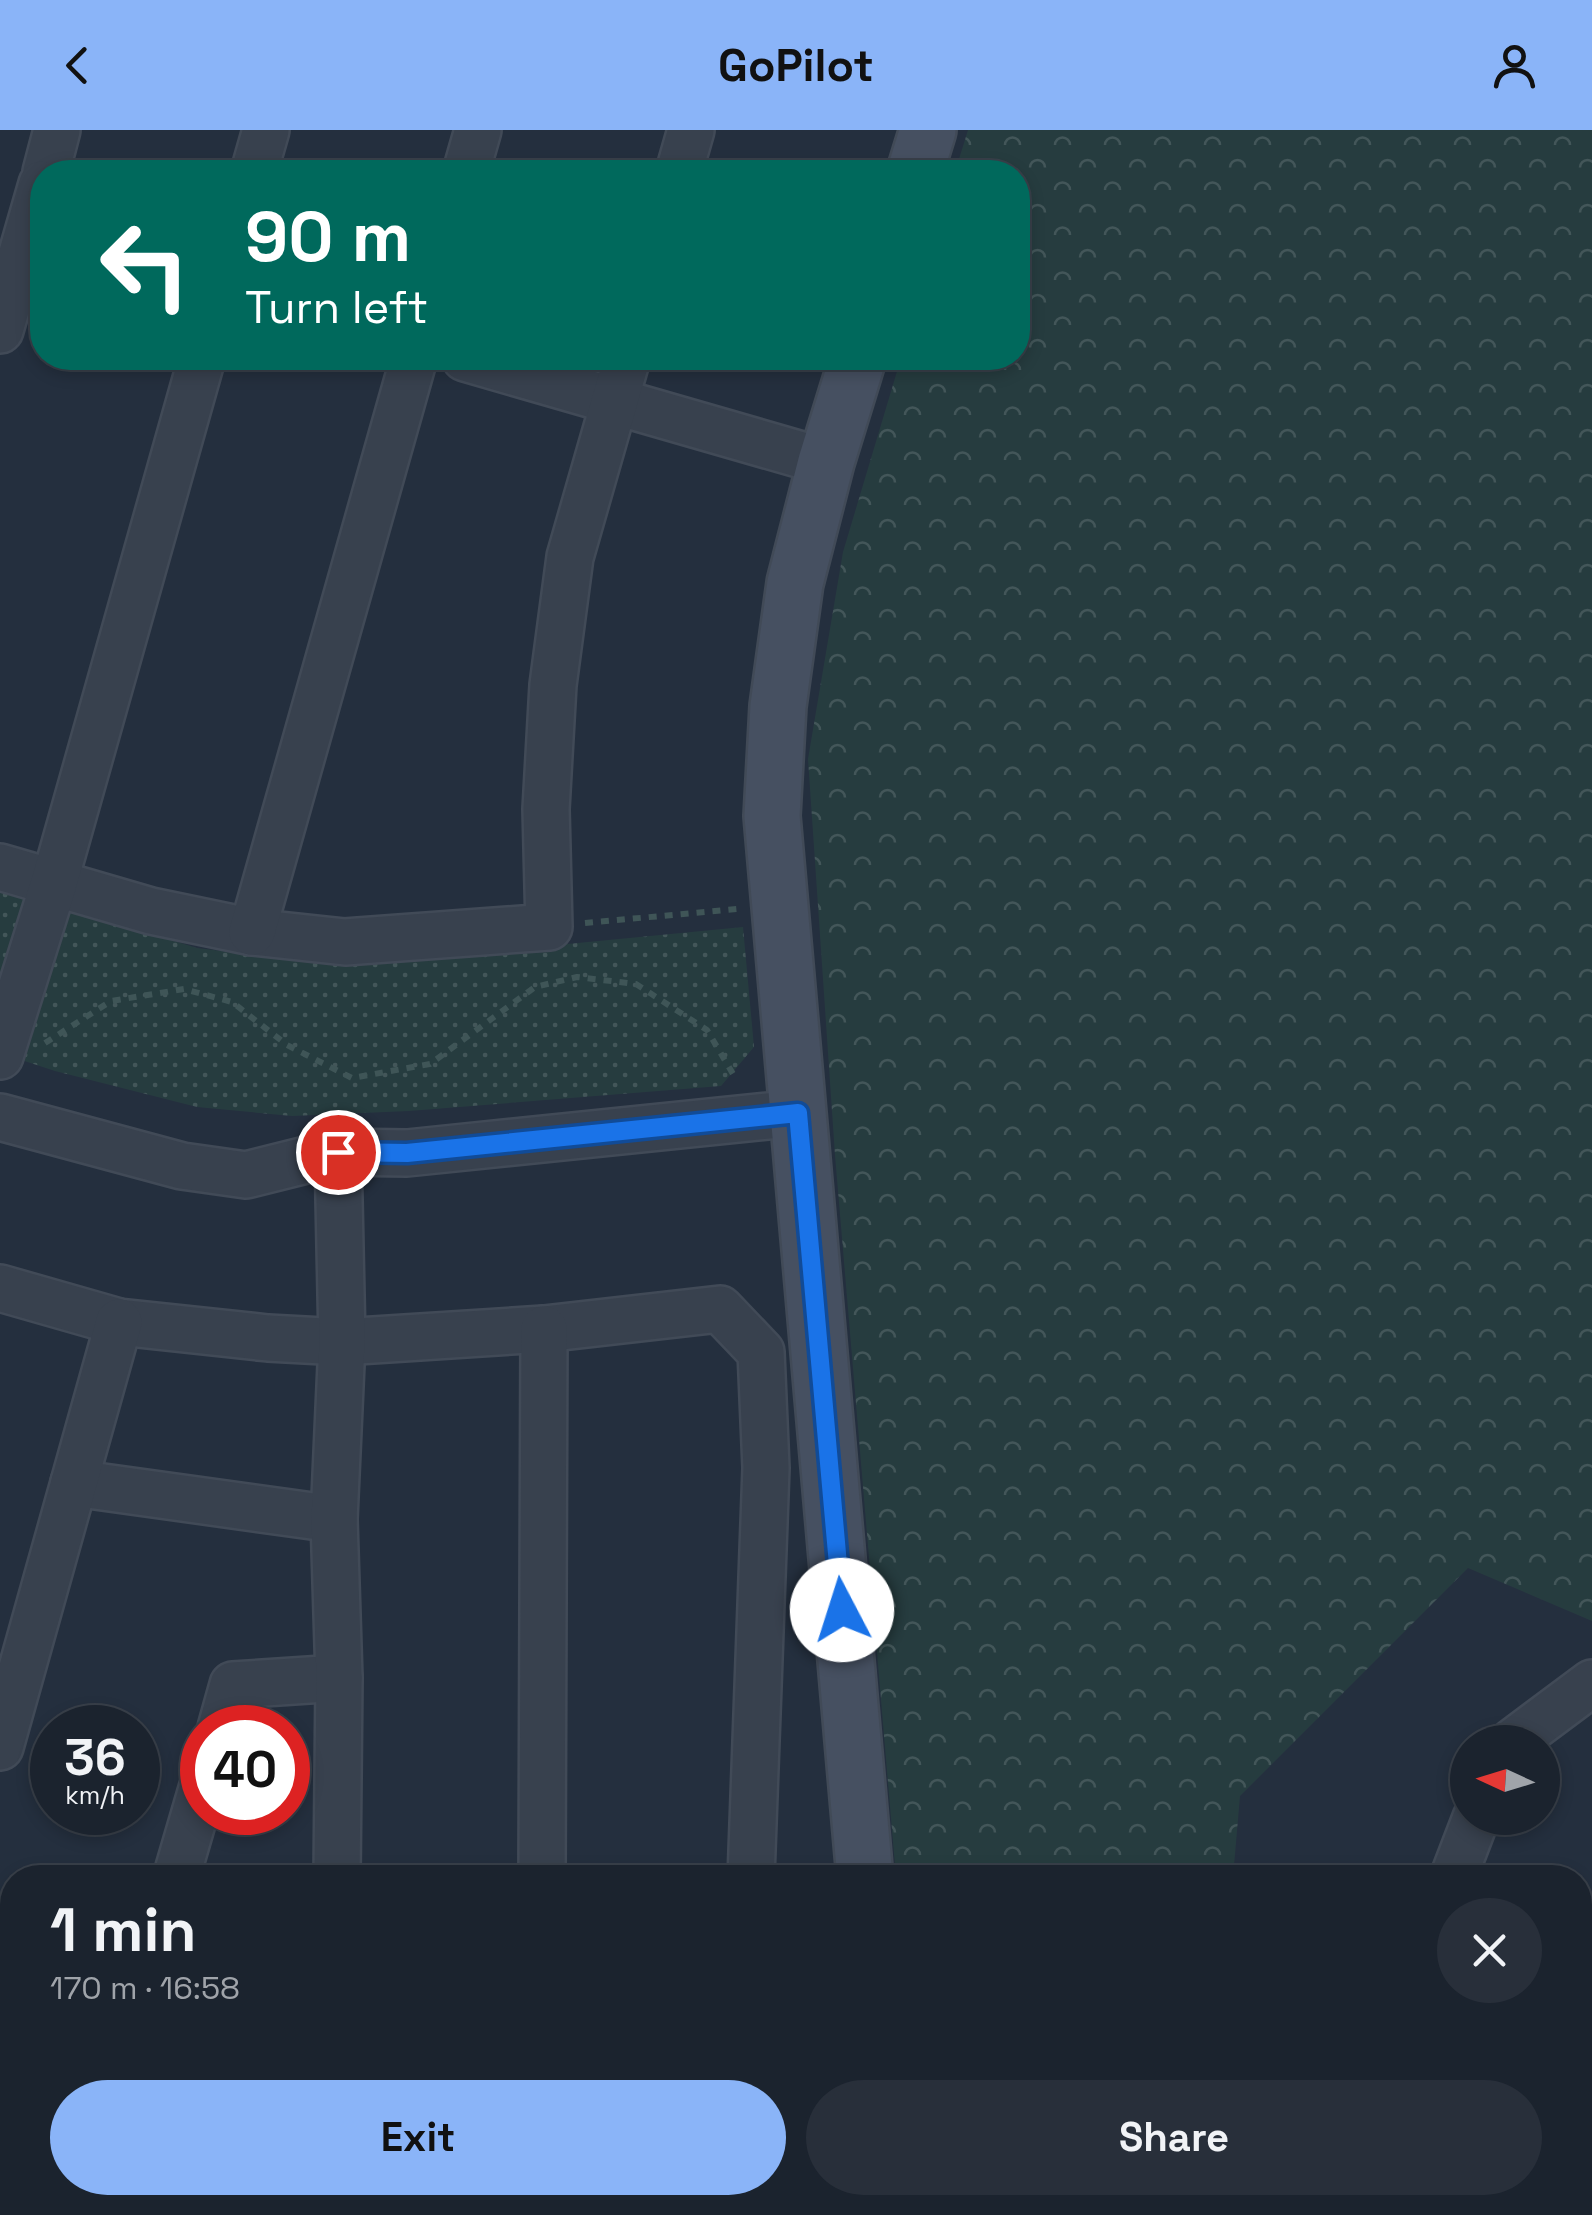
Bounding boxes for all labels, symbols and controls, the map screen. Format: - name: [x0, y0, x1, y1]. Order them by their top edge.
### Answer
- text: GoPilot: [718, 37, 874, 94]
- icon: back: [50, 38, 105, 93]
- icon: person: [1487, 38, 1542, 93]
- text: 90 m: [245, 192, 411, 281]
- icon: left: [80, 200, 210, 330]
- text: Turn left: [245, 279, 428, 336]
- pin: [296, 1110, 381, 1195]
- icon: arrive: [311, 1125, 366, 1180]
- position arrow: [790, 1558, 894, 1662]
- speed limit sign: 40: [180, 1705, 310, 1835]
- north arrow: [1450, 1725, 1560, 1835]
- map controls: [1450, 1725, 1560, 1835]
- text: 36: [64, 1726, 126, 1790]
- text: km/h: [65, 1779, 125, 1811]
- text: 1 min: [50, 1892, 197, 1969]
- button: close: [1437, 1898, 1542, 2003]
- text: 170 m · 16:58: [50, 1968, 240, 2008]
- button: Exit: [50, 2080, 786, 2195]
- button: Share: [806, 2080, 1542, 2195]

